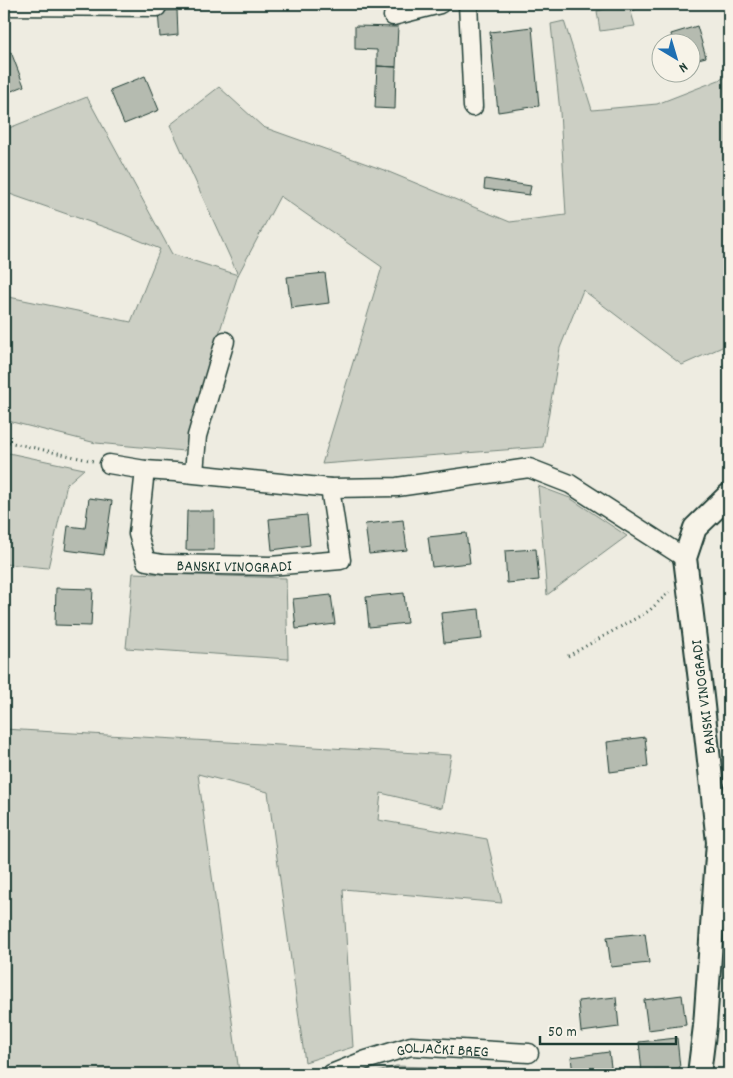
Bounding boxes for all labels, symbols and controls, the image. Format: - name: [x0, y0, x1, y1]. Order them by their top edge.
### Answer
- north arrow: [650, 32, 700, 82]
- text: N: [674, 57, 692, 77]
- street label: BANSKI VINOGRADI: [176, 555, 293, 580]
- street label: BANSKI VINOGRADI: [686, 638, 723, 755]
- scale bar: [540, 1013, 677, 1045]
- text: 50 m: [548, 1022, 577, 1044]
- street label: GOLJAČKI BREG: [394, 1037, 489, 1065]

